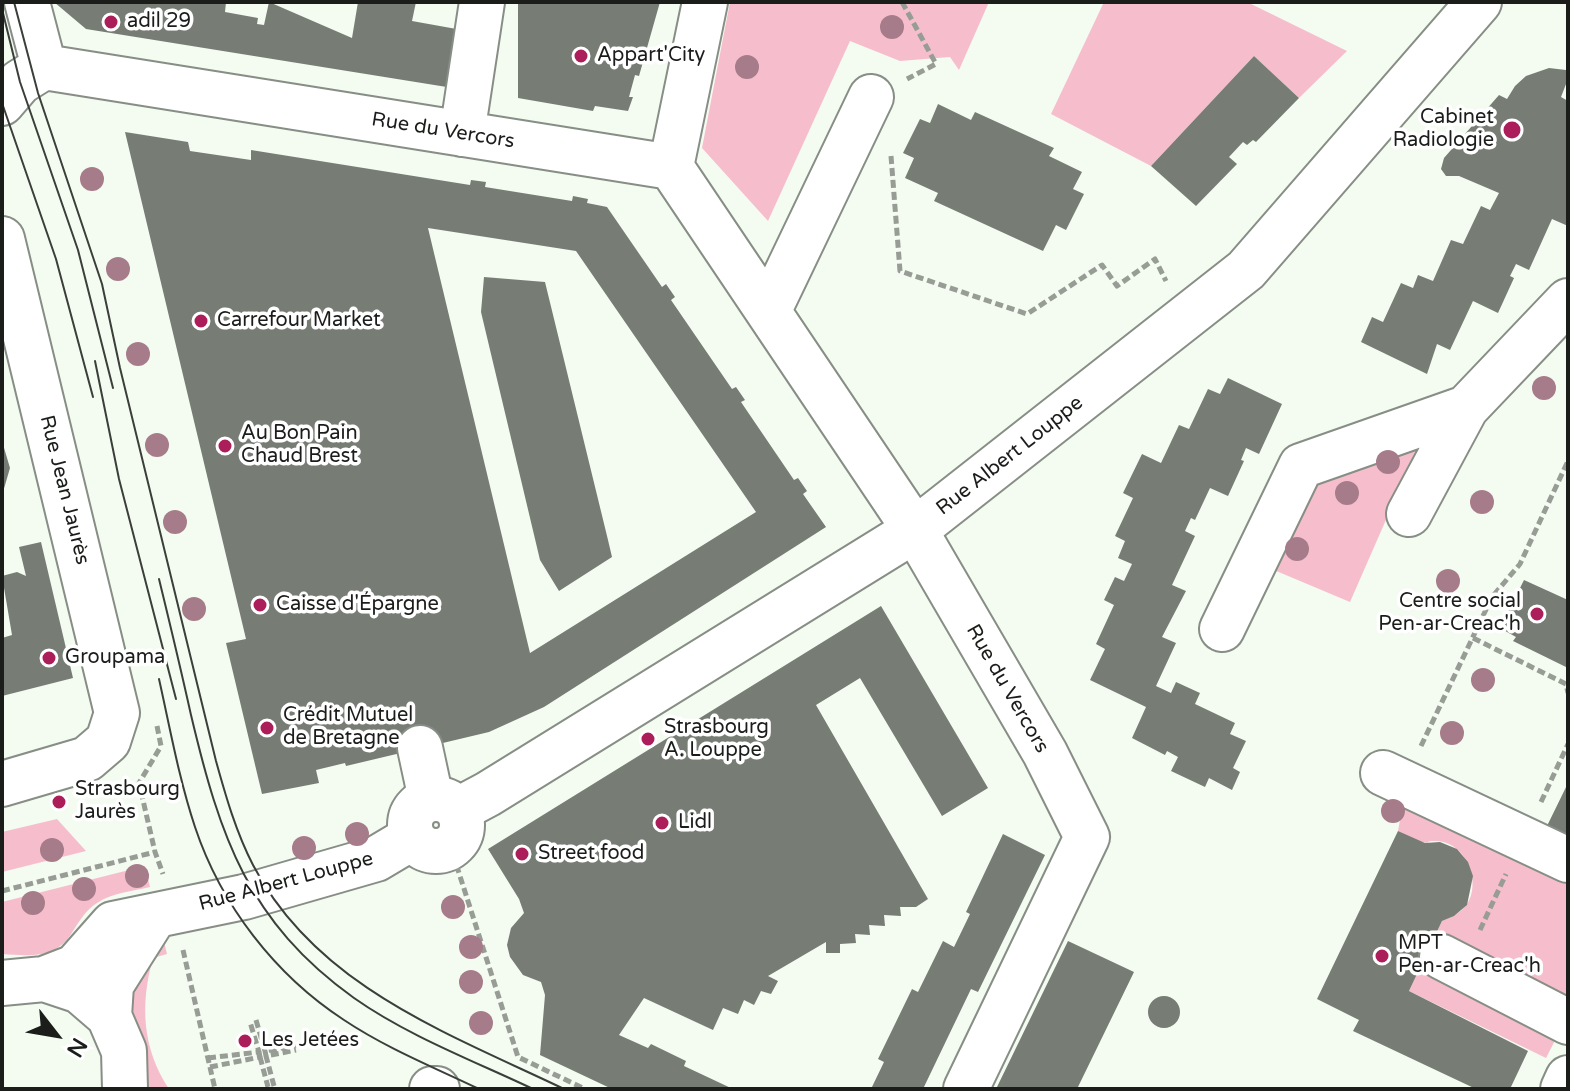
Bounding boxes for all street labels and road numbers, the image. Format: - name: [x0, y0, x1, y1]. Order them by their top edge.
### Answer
- street label: Rue du Vercors: [370, 108, 516, 154]
- street label: Rue Albert Louppe: [932, 391, 1088, 521]
- street label: Rue Jean Jaurès: [34, 413, 94, 567]
- street label: Rue du Vercors: [961, 620, 1053, 758]
- street label: Rue Albert Louppe: [196, 847, 376, 917]

